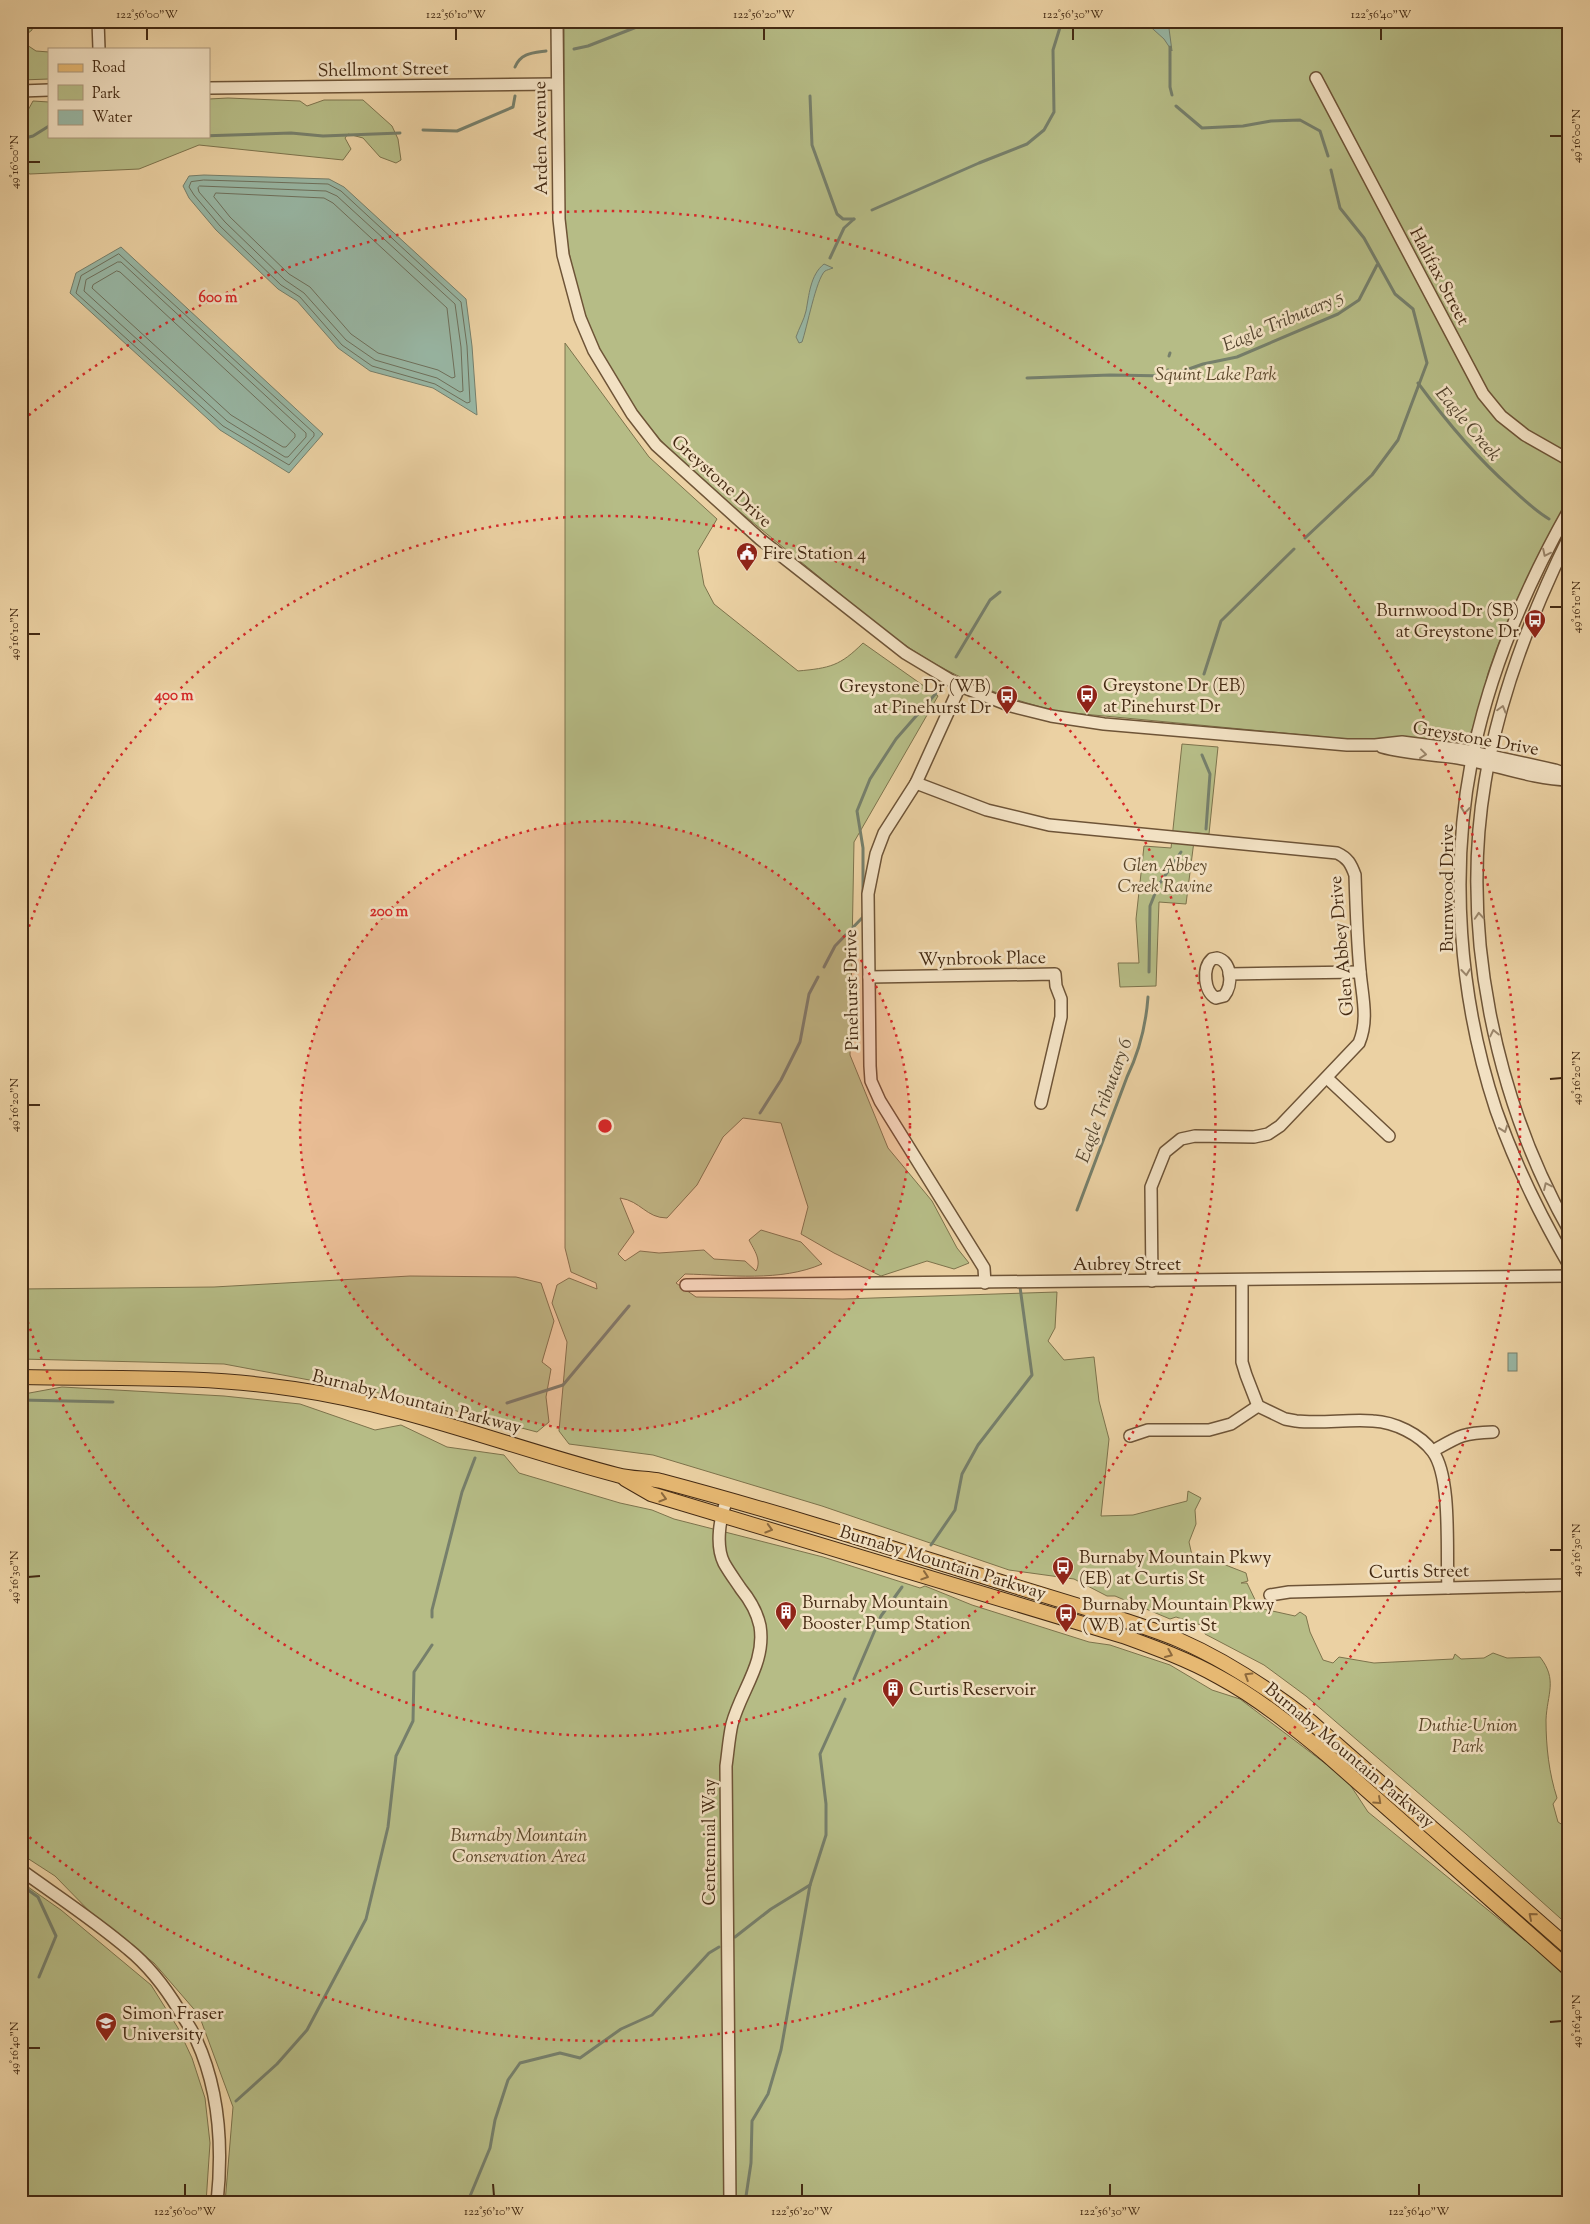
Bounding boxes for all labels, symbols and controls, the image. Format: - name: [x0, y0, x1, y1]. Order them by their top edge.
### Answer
- text: 122°56'00"W: [116, 6, 178, 24]
- text: 122°56'10"W: [426, 6, 487, 24]
- text: 122°56'20"W: [733, 6, 795, 24]
- text: 122°56'30"W: [1043, 6, 1104, 24]
- text: 122°56'40"W: [1351, 6, 1412, 24]
- legend: [48, 48, 210, 138]
- street label: Shellmont Street: [317, 57, 449, 85]
- text: Road: [92, 58, 126, 79]
- street label: Arden Avenue: [528, 81, 556, 195]
- text: Park: [92, 84, 121, 105]
- text: Water: [92, 108, 133, 129]
- text: 49°16'00"N: [1568, 108, 1586, 163]
- text: 49°16'00"N: [6, 134, 24, 189]
- street label: Halifax Street: [1402, 223, 1475, 330]
- water label: Eagle Tributary 5: [1218, 284, 1348, 360]
- text: 600 m: [199, 288, 238, 309]
- park label: Squint Lake Park: [1155, 363, 1277, 389]
- water label: Eagle Creek: [1428, 381, 1507, 468]
- street label: Greystone Drive: [665, 430, 777, 535]
- public building icon: Fire Station 4: [735, 541, 759, 572]
- place label: Fire Station 4: [763, 542, 866, 568]
- one-way arrow: [1542, 548, 1553, 557]
- text: 49°16'10"N: [1568, 580, 1586, 633]
- place label: Burnwood Dr (SB) at Greystone Dr: [1376, 599, 1519, 646]
- text: 49°16'10"N: [6, 607, 24, 660]
- bus stop icon: Burnwood Dr (SB) at Greystone Dr: [1523, 608, 1547, 639]
- place label: Greystone Dr (EB) at Pinehurst Dr: [1103, 674, 1246, 721]
- place label: Greystone Dr (WB) at Pinehurst Dr: [839, 675, 991, 722]
- bus stop icon: Greystone Dr (EB) at Pinehurst Dr: [1075, 683, 1099, 714]
- bus stop icon: Greystone Dr (WB) at Pinehurst Dr: [995, 684, 1019, 715]
- text: 400 m: [154, 686, 194, 707]
- one-way arrow: [1497, 705, 1507, 713]
- street label: Greystone Drive: [1411, 716, 1541, 764]
- one-way arrow: [1419, 748, 1427, 759]
- one-way arrow: [1460, 806, 1471, 814]
- street label: Burnwood Drive: [1436, 824, 1462, 952]
- park label: Glen Abbey Creek Ravine: [1118, 854, 1212, 901]
- street label: Glen Abbey Drive: [1324, 875, 1362, 1017]
- text: 200 m: [370, 902, 409, 923]
- one-way arrow: [1474, 911, 1485, 919]
- street label: Pinehurst Drive: [839, 929, 867, 1051]
- street label: Wynbrook Place: [918, 946, 1046, 974]
- one-way arrow: [1460, 968, 1471, 976]
- one-way arrow: [1489, 1029, 1500, 1038]
- water label: Eagle Tributary 6: [1070, 1035, 1140, 1167]
- text: 49°16'20"N: [1568, 1051, 1586, 1105]
- text: 49°16'20"N: [6, 1078, 24, 1132]
- centre of rings: [596, 1117, 614, 1135]
- one-way arrow: [1498, 1125, 1508, 1133]
- one-way arrow: [1542, 1182, 1553, 1191]
- street label: Aubrey Street: [1073, 1253, 1181, 1279]
- street label: Burnaby Mountain Parkway: [309, 1364, 524, 1442]
- one-way arrow: [659, 1492, 667, 1502]
- street label: Burnaby Mountain Parkway: [836, 1520, 1049, 1608]
- one-way arrow: [765, 1523, 773, 1533]
- text: 49°16'30"N: [1568, 1523, 1586, 1577]
- place label: Burnaby Mountain Pkwy (EB) at Curtis St: [1079, 1546, 1271, 1593]
- text: 49°16'30"N: [6, 1550, 24, 1604]
- bus stop icon: Burnaby Mountain Pkwy (EB) at Curtis St: [1051, 1555, 1075, 1586]
- street label: Curtis Street: [1369, 1559, 1469, 1587]
- one-way arrow: [920, 1570, 929, 1580]
- place label: Burnaby Mountain Booster Pump Station: [802, 1591, 971, 1638]
- place label: Burnaby Mountain Pkwy (WB) at Curtis St: [1082, 1593, 1274, 1640]
- building icon: Burnaby Mountain Booster Pump Station: [774, 1600, 798, 1631]
- bus stop icon: Burnaby Mountain Pkwy (WB) at Curtis St: [1054, 1602, 1078, 1633]
- one-way arrow: [1164, 1647, 1173, 1658]
- one-way arrow: [1244, 1673, 1253, 1683]
- building icon: Curtis Reservoir: [881, 1677, 905, 1708]
- place label: Curtis Reservoir: [909, 1678, 1036, 1704]
- street label: Burnaby Mountain Parkway: [1258, 1678, 1439, 1836]
- park label: Duthie-Union Park: [1418, 1714, 1518, 1761]
- street label: Centennial Way: [698, 1779, 724, 1905]
- one-way arrow: [1373, 1795, 1382, 1804]
- park label: Burnaby Mountain Conservation Area: [451, 1824, 588, 1871]
- one-way arrow: [1529, 1913, 1538, 1922]
- text: 49°16'40"N: [1568, 1994, 1586, 2048]
- place label: Simon Fraser University: [122, 2002, 224, 2049]
- school or university icon: Simon Fraser University: [94, 2011, 118, 2042]
- text: 49°16'40"N: [6, 2021, 24, 2075]
- text: 122°56'00"W: [154, 2203, 216, 2221]
- text: 122°56'10"W: [464, 2203, 525, 2221]
- text: 122°56'20"W: [771, 2203, 833, 2221]
- text: 122°56'30"W: [1080, 2203, 1141, 2221]
- text: 122°56'40"W: [1389, 2203, 1450, 2221]

